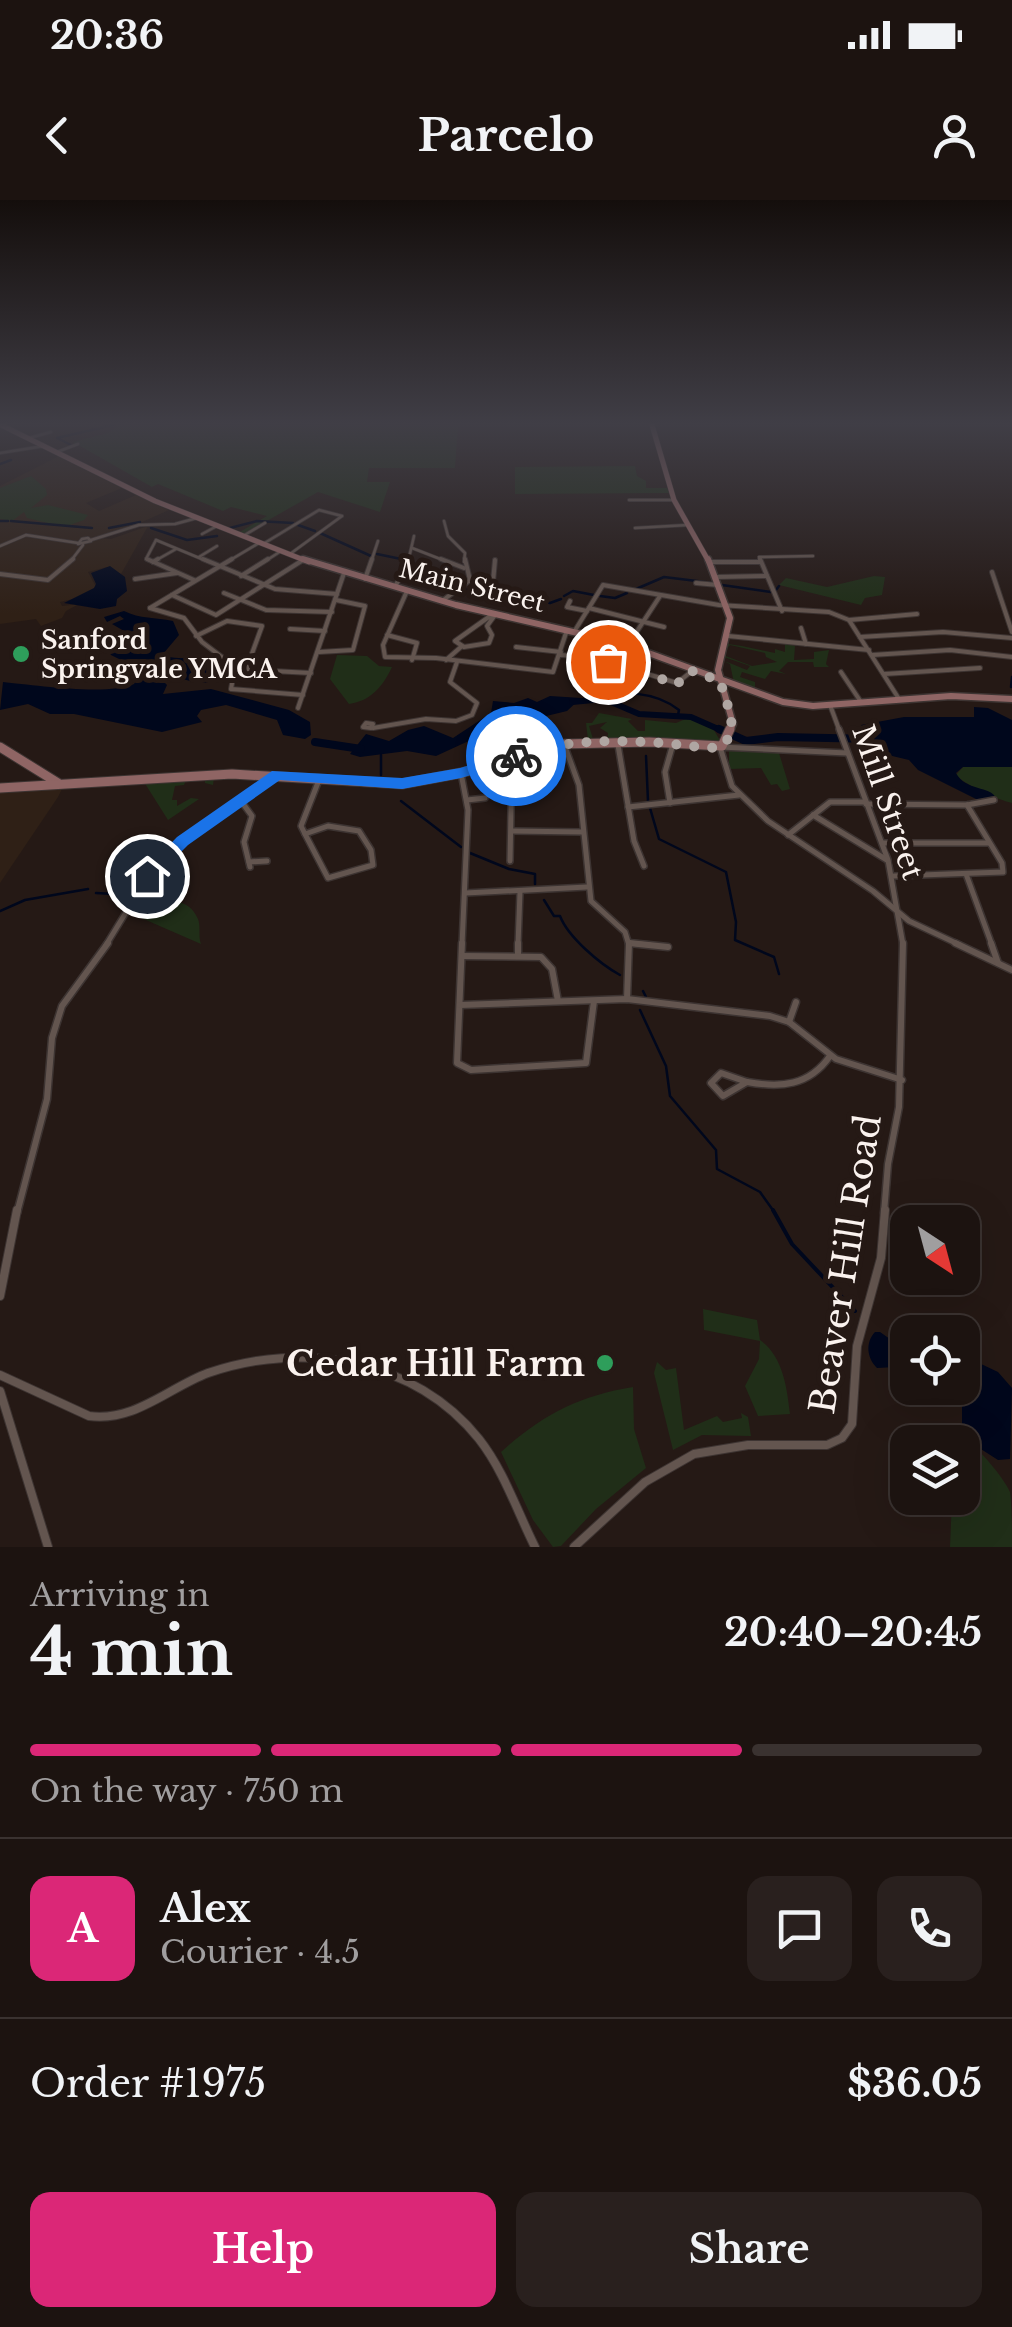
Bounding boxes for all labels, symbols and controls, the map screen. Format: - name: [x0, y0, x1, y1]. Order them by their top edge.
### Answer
- text: 20:36: [50, 12, 164, 59]
- text: Parcelo: [417, 107, 595, 163]
- icon: back: [30, 108, 85, 163]
- icon: person: [927, 108, 982, 163]
- street label: Main Street: [396, 553, 549, 619]
- pin: [566, 620, 651, 705]
- place label: Sanford Springvale YMCA: [41, 625, 277, 685]
- icon: bag: [581, 635, 636, 690]
- marker: Sanford Springvale YMCA: [10, 643, 32, 665]
- courier: [466, 706, 566, 806]
- street label: Mill Street: [844, 720, 932, 885]
- icon: bike: [489, 729, 544, 784]
- pin: [105, 834, 190, 919]
- icon: home: [120, 849, 175, 904]
- street label: Beaver Hill Road: [800, 1111, 890, 1417]
- north arrow: [890, 1205, 980, 1295]
- map controls: [890, 1205, 980, 1515]
- button: locate: [890, 1315, 980, 1405]
- place label: Cedar Hill Farm: [286, 1342, 585, 1385]
- marker: Cedar Hill Farm: [594, 1352, 616, 1374]
- button: layers: [890, 1425, 980, 1515]
- text: Arriving in: [30, 1575, 209, 1615]
- text: 20:40–20:45: [724, 1609, 982, 1656]
- text: 4 min: [30, 1612, 233, 1693]
- text: On the way · 750 m: [30, 1771, 343, 1811]
- button: chat: [747, 1876, 852, 1981]
- button: phone: [877, 1876, 982, 1981]
- text: Alex: [160, 1885, 251, 1932]
- text: A: [67, 1905, 98, 1952]
- text: Courier · 4.5: [160, 1932, 360, 1972]
- text: Order #1975: [30, 2060, 266, 2107]
- text: $36.05: [847, 2060, 982, 2107]
- button: Help: [30, 2192, 496, 2307]
- button: Share: [516, 2192, 982, 2307]

